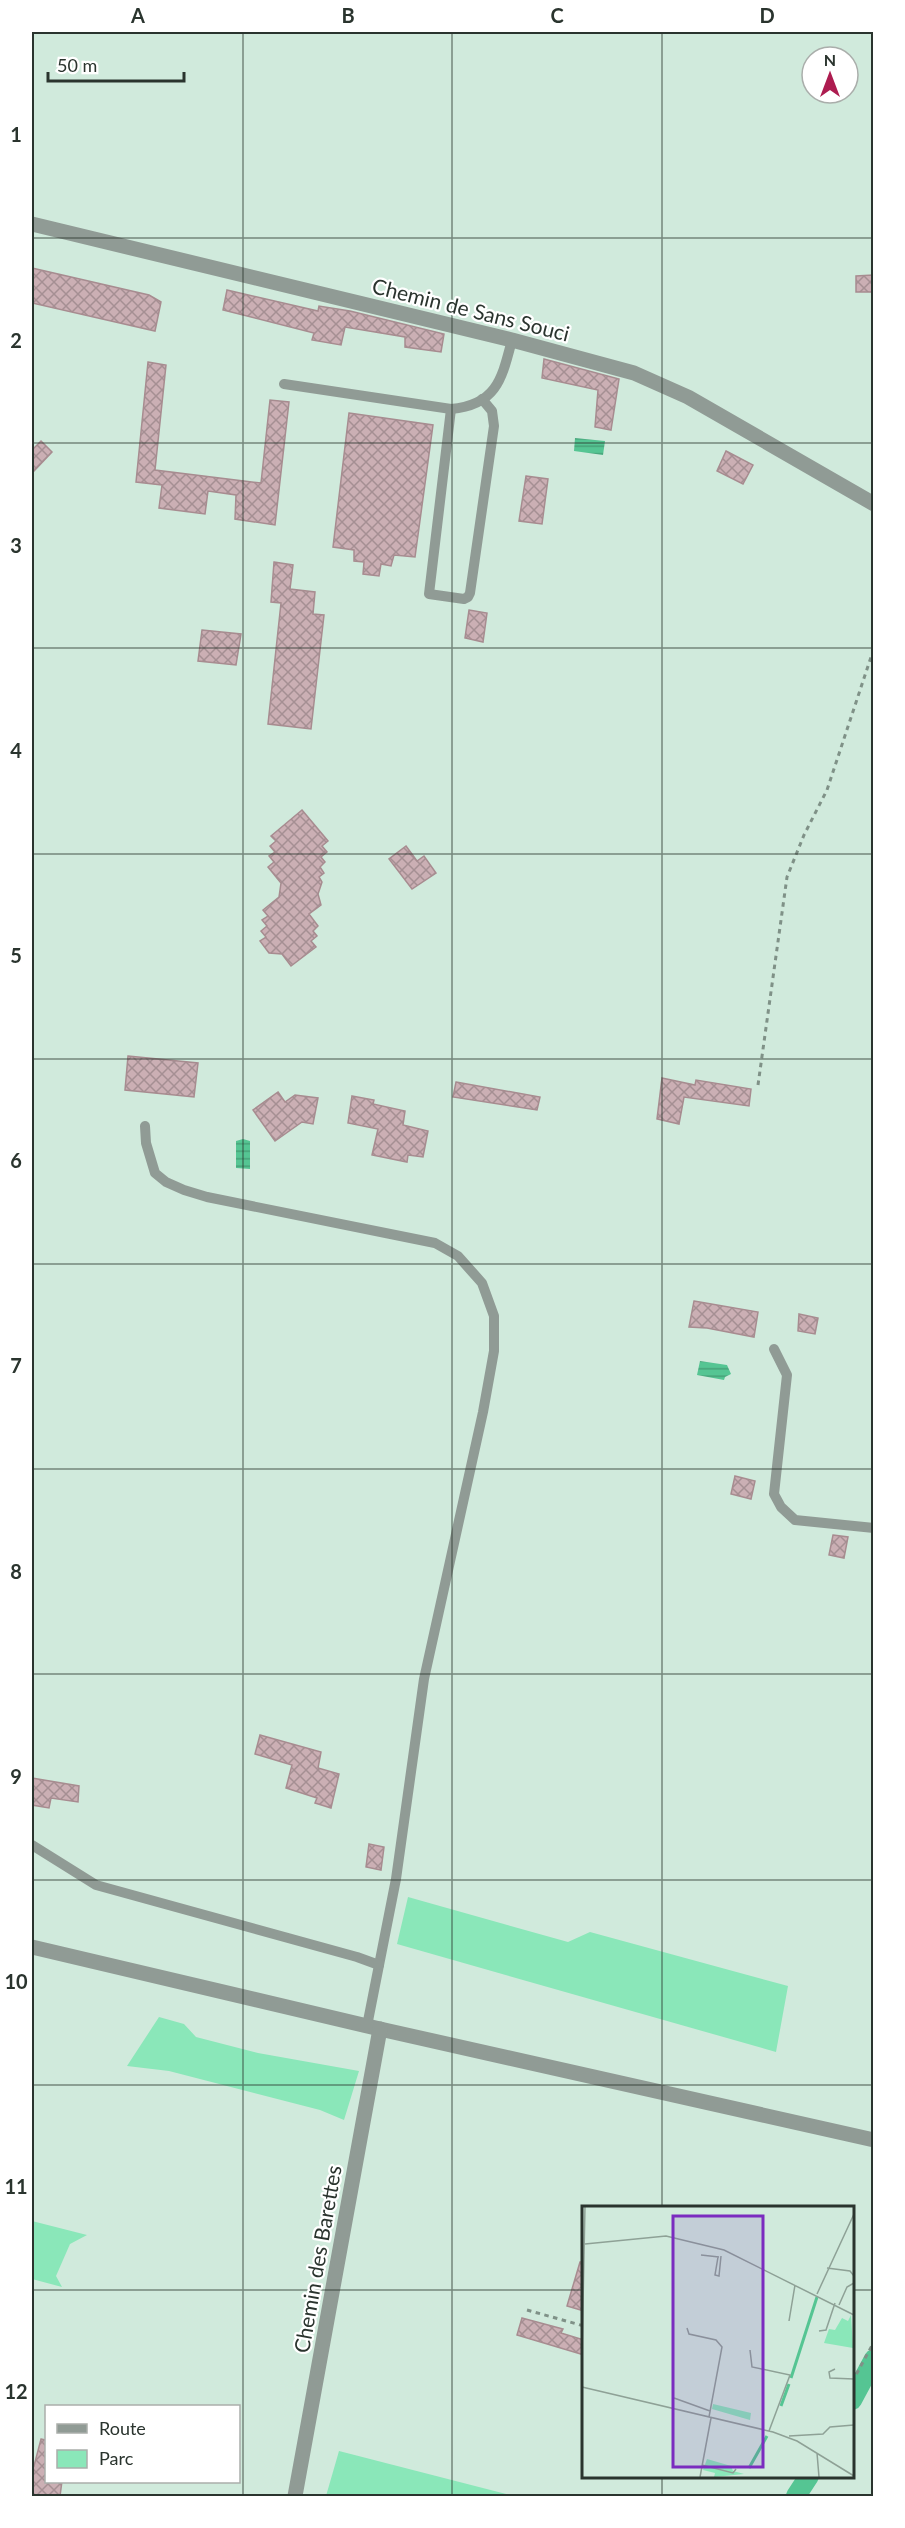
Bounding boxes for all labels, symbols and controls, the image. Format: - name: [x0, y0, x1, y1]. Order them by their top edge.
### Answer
- text: A: [130, 3, 145, 27]
- text: B: [341, 3, 355, 27]
- text: C: [550, 3, 564, 27]
- text: D: [759, 3, 775, 27]
- scale bar: [48, 45, 184, 83]
- north arrow: [800, 45, 860, 105]
- text: N: [824, 50, 836, 69]
- text: 50 m: [57, 54, 97, 76]
- text: 1: [10, 122, 22, 146]
- street label: Chemin de Sans Souci: [370, 272, 572, 346]
- text: 2: [10, 328, 22, 352]
- text: 3: [10, 533, 22, 557]
- text: 4: [10, 738, 22, 762]
- text: 5: [10, 943, 22, 967]
- text: 6: [10, 1148, 22, 1172]
- text: 7: [10, 1353, 22, 1377]
- text: 8: [10, 1559, 22, 1583]
- text: 9: [10, 1764, 22, 1788]
- text: 10: [4, 1969, 28, 1993]
- street label: Chemin des Barettes: [288, 2163, 346, 2355]
- text: 11: [4, 2174, 28, 2198]
- inset map: [582, 2206, 854, 2477]
- text: 12: [4, 2379, 28, 2403]
- legend: [45, 2405, 240, 2483]
- text: Route: [99, 2417, 146, 2439]
- text: Parc: [99, 2447, 134, 2469]

